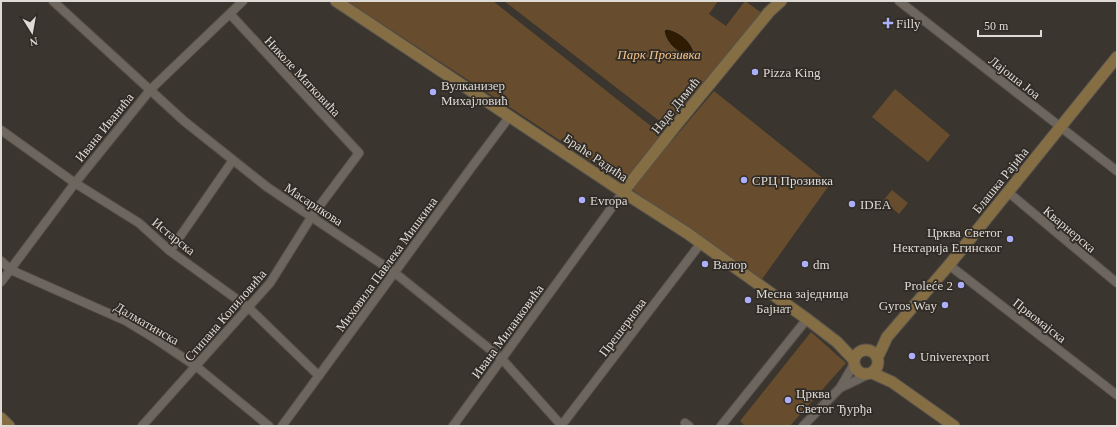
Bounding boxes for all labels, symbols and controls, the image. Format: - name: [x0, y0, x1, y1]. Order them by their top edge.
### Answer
- north arrow: [12, 12, 52, 52]
- scale bar: [978, 12, 1041, 38]
- place label: Filly: [896, 16, 921, 31]
- marker: Filly: [883, 18, 893, 28]
- text: 50 m: [984, 19, 1009, 33]
- street label: Николе Матковића: [262, 33, 344, 120]
- text: N: [29, 35, 39, 48]
- park label: Парк Прозивка: [616, 47, 701, 62]
- street label: Лајоша Јоа: [986, 53, 1044, 102]
- place label: Pizza King: [763, 65, 821, 80]
- marker: Pizza King: [750, 67, 760, 77]
- street label: Наде Димић: [648, 74, 703, 137]
- place label: Вулканизер Михајловић: [441, 78, 508, 108]
- marker: Вулканизер Михајловић: [428, 87, 438, 97]
- street label: Ивана Иванића: [72, 90, 137, 165]
- street label: Браће Радића: [561, 130, 631, 184]
- street label: Блашка Рајића: [969, 144, 1032, 216]
- place label: СРЦ Прозивка: [752, 173, 833, 188]
- marker: СРЦ Прозивка: [739, 175, 749, 185]
- street label: Масарикова: [282, 180, 346, 229]
- place label: Evropa: [590, 193, 628, 208]
- street label: Миховила Павлека Мишкина: [333, 194, 440, 335]
- marker: Evropa: [577, 195, 587, 205]
- place label: IDEA: [860, 197, 892, 212]
- marker: IDEA: [847, 199, 857, 209]
- street label: Кварнерска: [1040, 203, 1099, 256]
- street label: Истарска: [149, 215, 198, 258]
- place label: Црква Светог Нектарија Егинског: [893, 225, 1002, 255]
- marker: Црква Светог Нектарија Егинског: [1005, 234, 1015, 244]
- place label: Валор: [713, 257, 747, 272]
- place label: dm: [813, 257, 830, 272]
- marker: Валор: [700, 259, 710, 269]
- marker: dm: [800, 259, 810, 269]
- street label: Стипана Копиловића: [181, 266, 269, 364]
- place label: Proleće 2: [904, 278, 953, 293]
- marker: Proleće 2: [956, 280, 966, 290]
- street label: Ивана Миланковића: [468, 281, 547, 381]
- place label: Месна заједница Бајнат: [756, 286, 849, 316]
- street label: Прешернова: [596, 295, 649, 359]
- marker: Месна заједница Бајнат: [743, 295, 753, 305]
- street label: Првомајска: [1010, 295, 1069, 346]
- place label: Gyros Way: [879, 298, 937, 313]
- street label: Далматинска: [112, 299, 182, 348]
- marker: Gyros Way: [940, 300, 950, 310]
- place label: Univerexport: [920, 349, 990, 364]
- marker: Univerexport: [907, 351, 917, 361]
- place label: Црква Светог Ђурђа: [796, 386, 872, 416]
- marker: Црква Светог Ђурђа: [783, 395, 793, 405]

